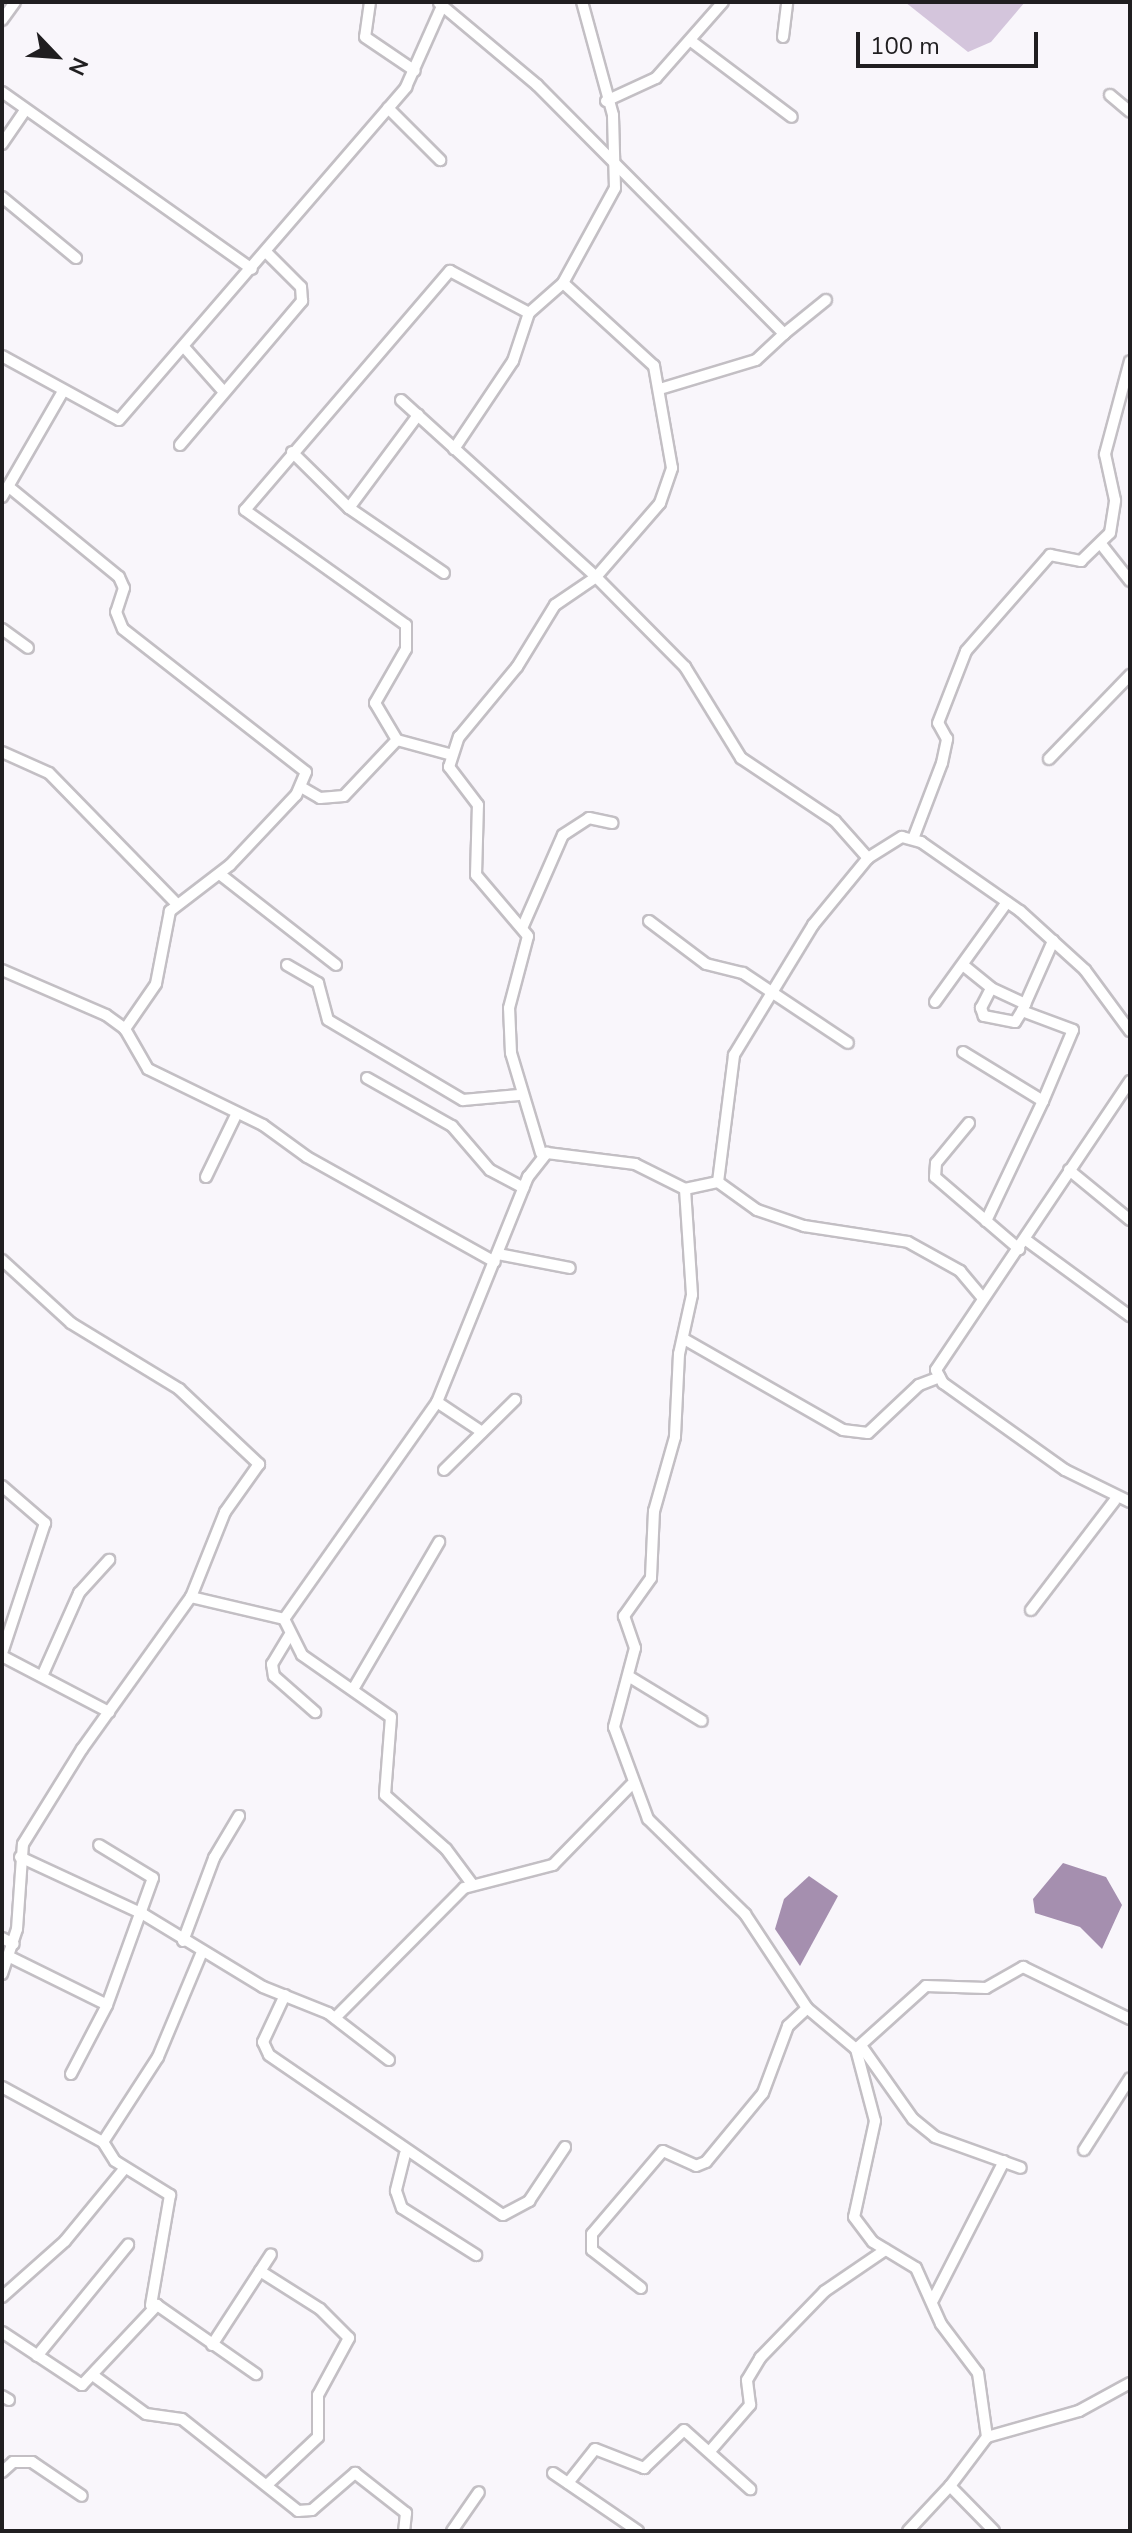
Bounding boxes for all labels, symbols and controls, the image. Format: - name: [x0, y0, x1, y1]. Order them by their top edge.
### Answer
- north arrow: [16, 16, 96, 96]
- scale bar: [860, 16, 1042, 66]
- text: 100 m: [870, 30, 940, 62]
- text: N: [61, 52, 95, 80]

